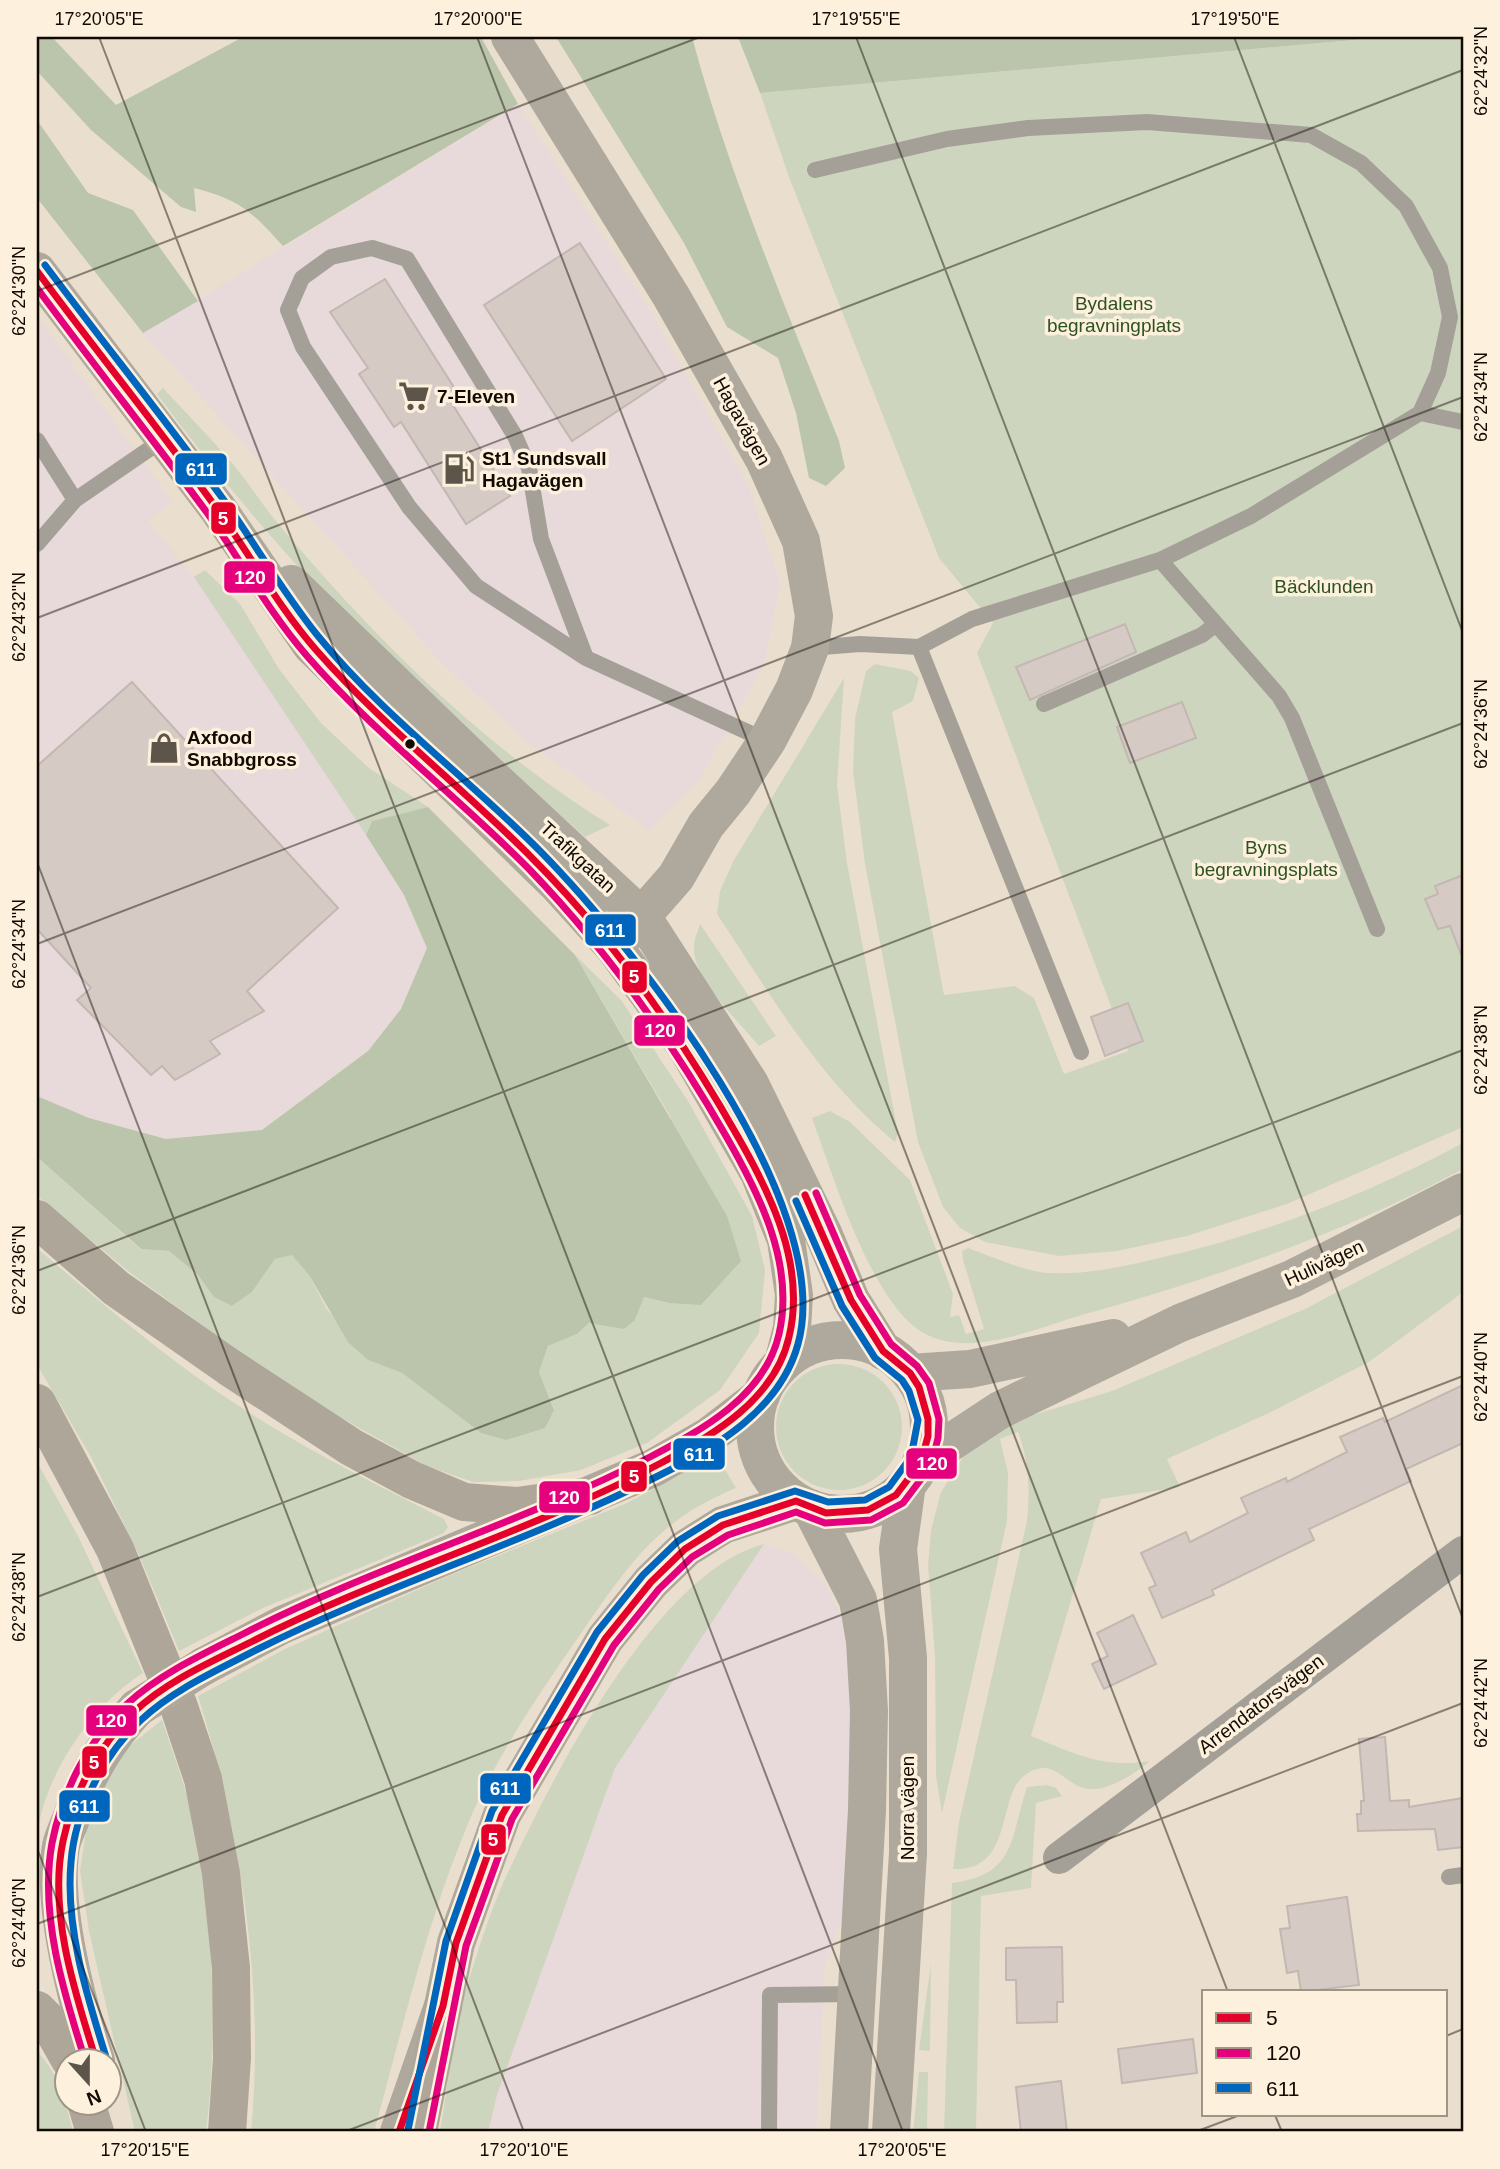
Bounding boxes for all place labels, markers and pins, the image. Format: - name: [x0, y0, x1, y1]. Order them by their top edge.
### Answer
- supermarket icon: 7-Eleven: [397, 379, 431, 413]
- place label: 7-Eleven: [437, 386, 515, 407]
- place label: St1 Sundsvall Hagavägen: [482, 448, 607, 491]
- fuel station icon: St1 Sundsvall Hagavägen: [442, 452, 476, 486]
- place label: Axfood Snabbgross: [187, 727, 297, 770]
- shop icon: Axfood Snabbgross: [147, 731, 181, 765]
- unlabelled marker: [403, 737, 417, 751]

